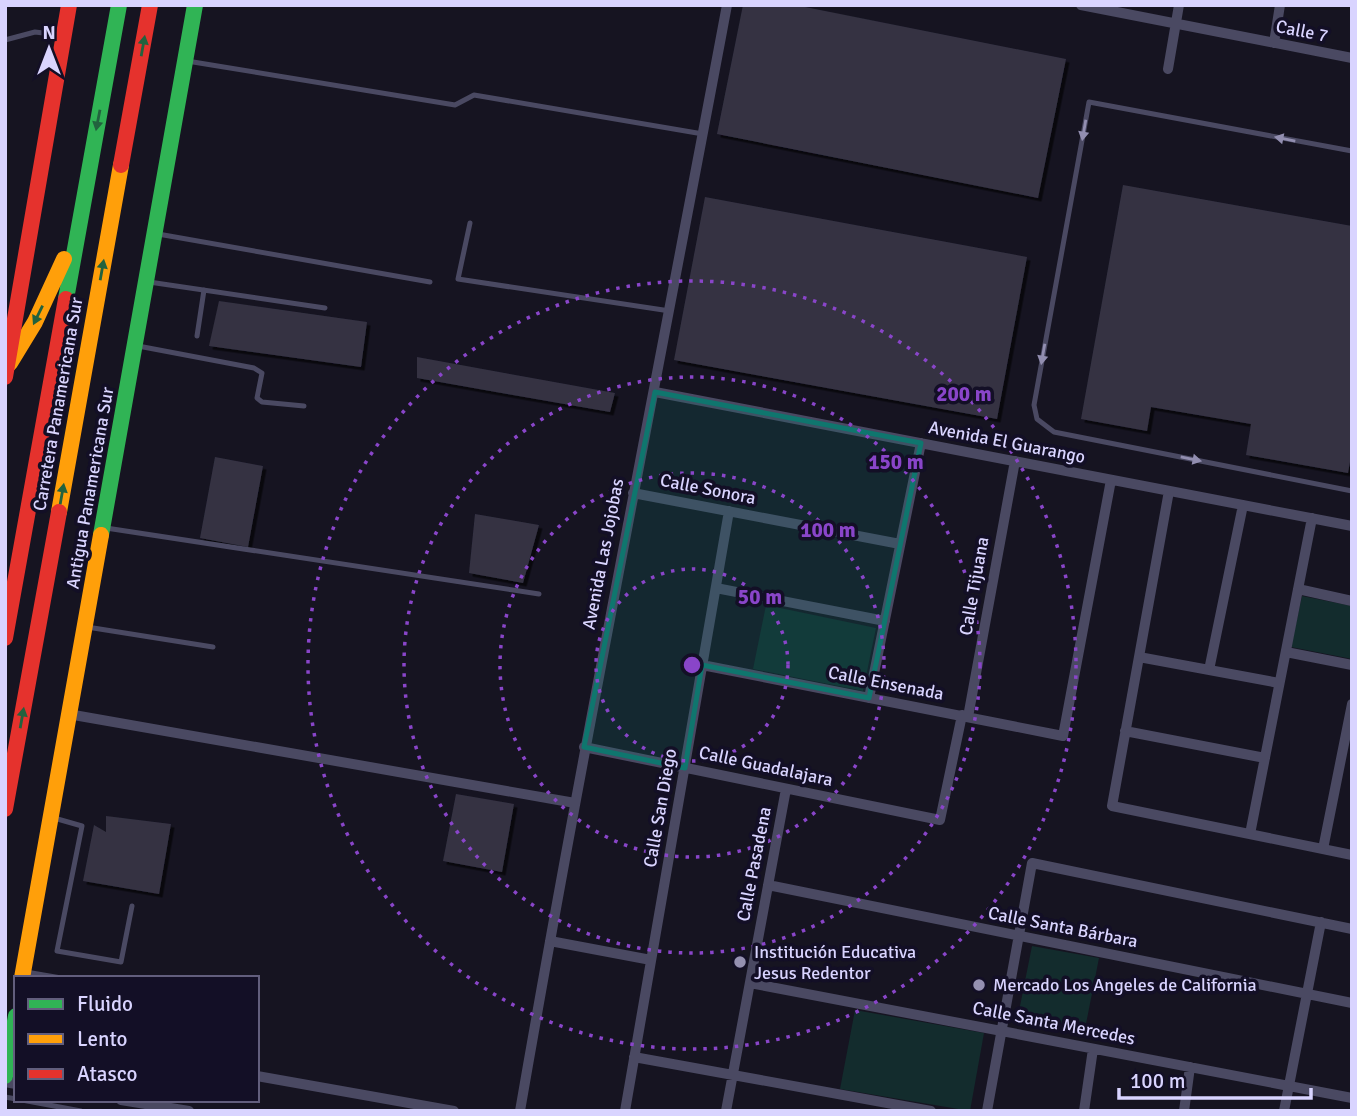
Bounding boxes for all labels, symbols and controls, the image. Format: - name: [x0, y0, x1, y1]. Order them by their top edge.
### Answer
- north arrow: [14, 14, 84, 84]
- street label: Calle 7: [1274, 15, 1330, 47]
- text: N: [42, 21, 56, 45]
- one-way arrow: [137, 35, 148, 57]
- one-way arrow: [92, 110, 103, 132]
- one-way arrow: [1078, 119, 1089, 141]
- one-way arrow: [1274, 133, 1296, 144]
- one-way arrow: [97, 259, 108, 281]
- street label: Carretera Panamericana Sur: [28, 295, 88, 513]
- one-way arrow: [32, 305, 43, 325]
- one-way arrow: [1037, 343, 1048, 365]
- text: 200 m: [936, 381, 992, 407]
- street label: Antigua Panamericana Sur: [61, 385, 119, 591]
- street label: Avenida El Guarango: [927, 416, 1087, 468]
- text: 150 m: [868, 449, 924, 475]
- one-way arrow: [1180, 454, 1202, 465]
- street label: Calle Sonora: [658, 469, 758, 509]
- street label: Avenida Las Jojobas: [578, 476, 628, 631]
- one-way arrow: [57, 483, 68, 505]
- text: 100 m: [800, 517, 856, 543]
- street label: Calle Tijuana: [955, 535, 993, 637]
- text: 50 m: [738, 584, 782, 610]
- centre of rings: [680, 653, 704, 677]
- street label: Calle Ensenada: [826, 661, 946, 705]
- one-way arrow: [17, 707, 28, 729]
- street label: Calle Guadalajara: [697, 741, 835, 791]
- street label: Calle San Diego: [639, 747, 681, 869]
- street label: Calle Pasadena: [732, 805, 776, 923]
- street label: Calle Santa Bárbara: [986, 902, 1140, 952]
- place label: Institución Educativa Jesus Redentor: [754, 941, 916, 984]
- marker: Institución Educativa Jesus Redentor: [732, 954, 748, 970]
- place label: Mercado Los Angeles de California: [993, 974, 1257, 996]
- legend: [14, 976, 259, 1102]
- marker: Mercado Los Angeles de California: [971, 977, 987, 993]
- text: Fluido: [77, 991, 133, 1017]
- street label: Calle Santa Mercedes: [971, 996, 1137, 1050]
- text: Lento: [77, 1026, 127, 1052]
- scale bar: [1119, 1056, 1312, 1100]
- text: Atasco: [77, 1061, 137, 1087]
- text: 100 m: [1130, 1068, 1185, 1094]

